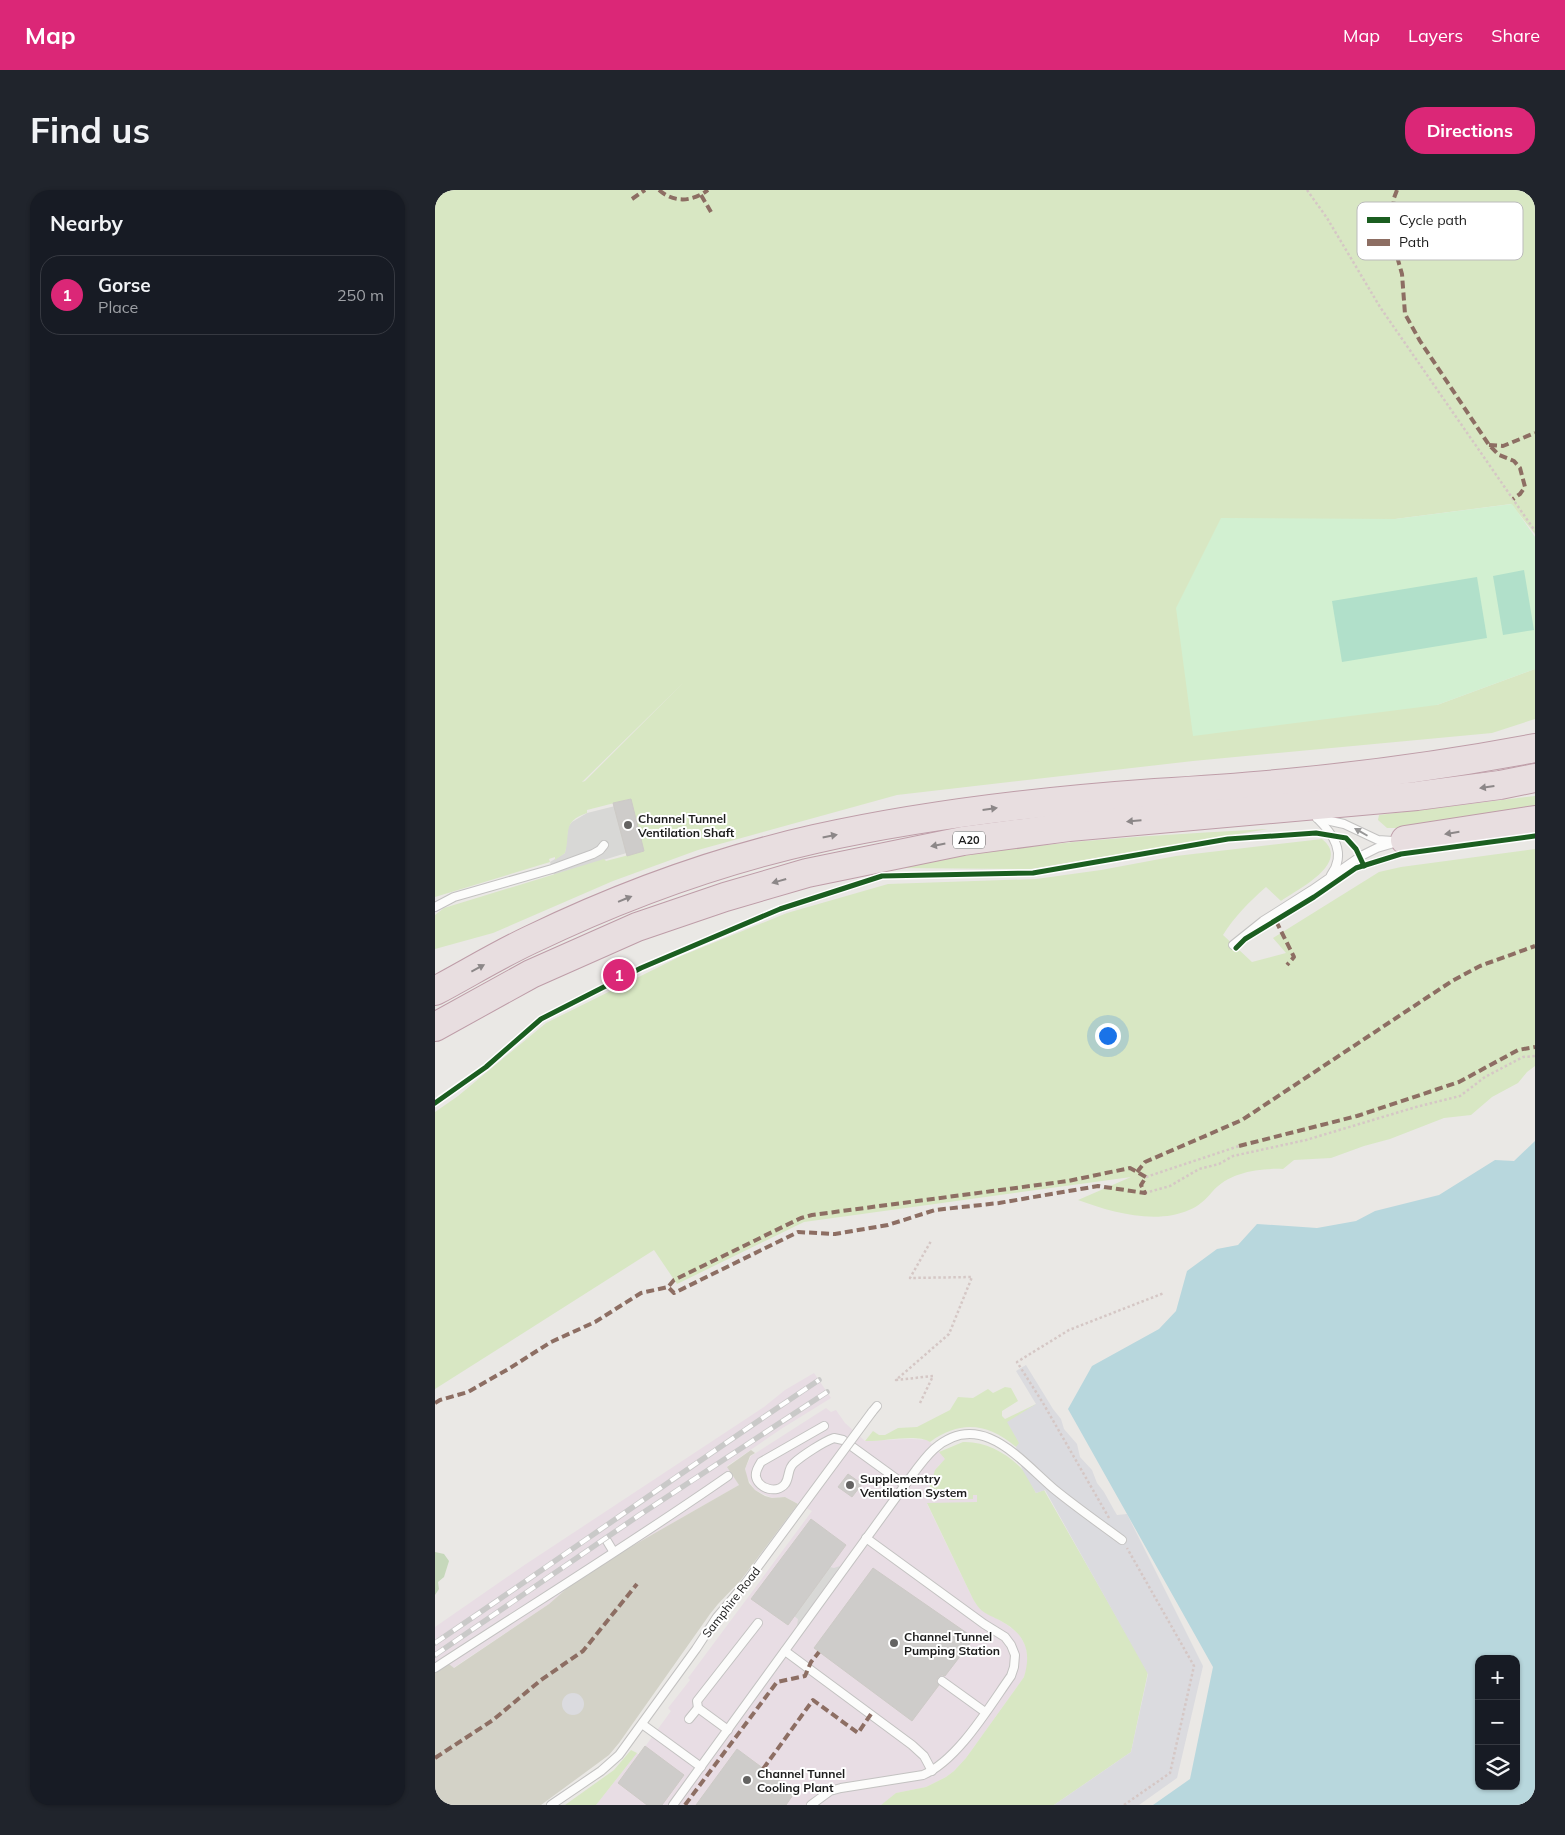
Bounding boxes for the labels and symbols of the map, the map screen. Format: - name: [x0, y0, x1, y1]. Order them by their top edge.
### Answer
- legend: [1357, 202, 1523, 260]
- text: Cycle path: [1399, 211, 1467, 229]
- text: Path: [1399, 233, 1429, 251]
- one-way arrow: [1479, 783, 1495, 791]
- one-way arrow: [983, 805, 999, 813]
- place label: Channel Tunnel Ventilation Shaft: [637, 811, 735, 840]
- one-way arrow: [1125, 818, 1141, 826]
- marker: Channel Tunnel Ventilation Shaft: [622, 819, 634, 831]
- one-way arrow: [1354, 827, 1367, 836]
- one-way arrow: [1444, 830, 1460, 838]
- one-way arrow: [822, 832, 837, 840]
- road number: A20: [953, 832, 985, 848]
- one-way arrow: [929, 842, 945, 850]
- one-way arrow: [772, 878, 787, 886]
- one-way arrow: [617, 895, 632, 902]
- pin: 1: [603, 956, 635, 994]
- one-way arrow: [470, 964, 485, 972]
- your location: [1095, 1023, 1121, 1049]
- place label: Supplementry Ventilation System: [859, 1471, 967, 1500]
- marker: Supplementry Ventilation System: [844, 1479, 856, 1491]
- street label: Samphire Road: [699, 1564, 763, 1640]
- place label: Channel Tunnel Pumping Station: [904, 1629, 1000, 1658]
- marker: Channel Tunnel Pumping Station: [888, 1637, 900, 1649]
- place label: Channel Tunnel Cooling Plant: [757, 1766, 845, 1795]
- marker: Channel Tunnel Cooling Plant: [741, 1774, 753, 1786]

